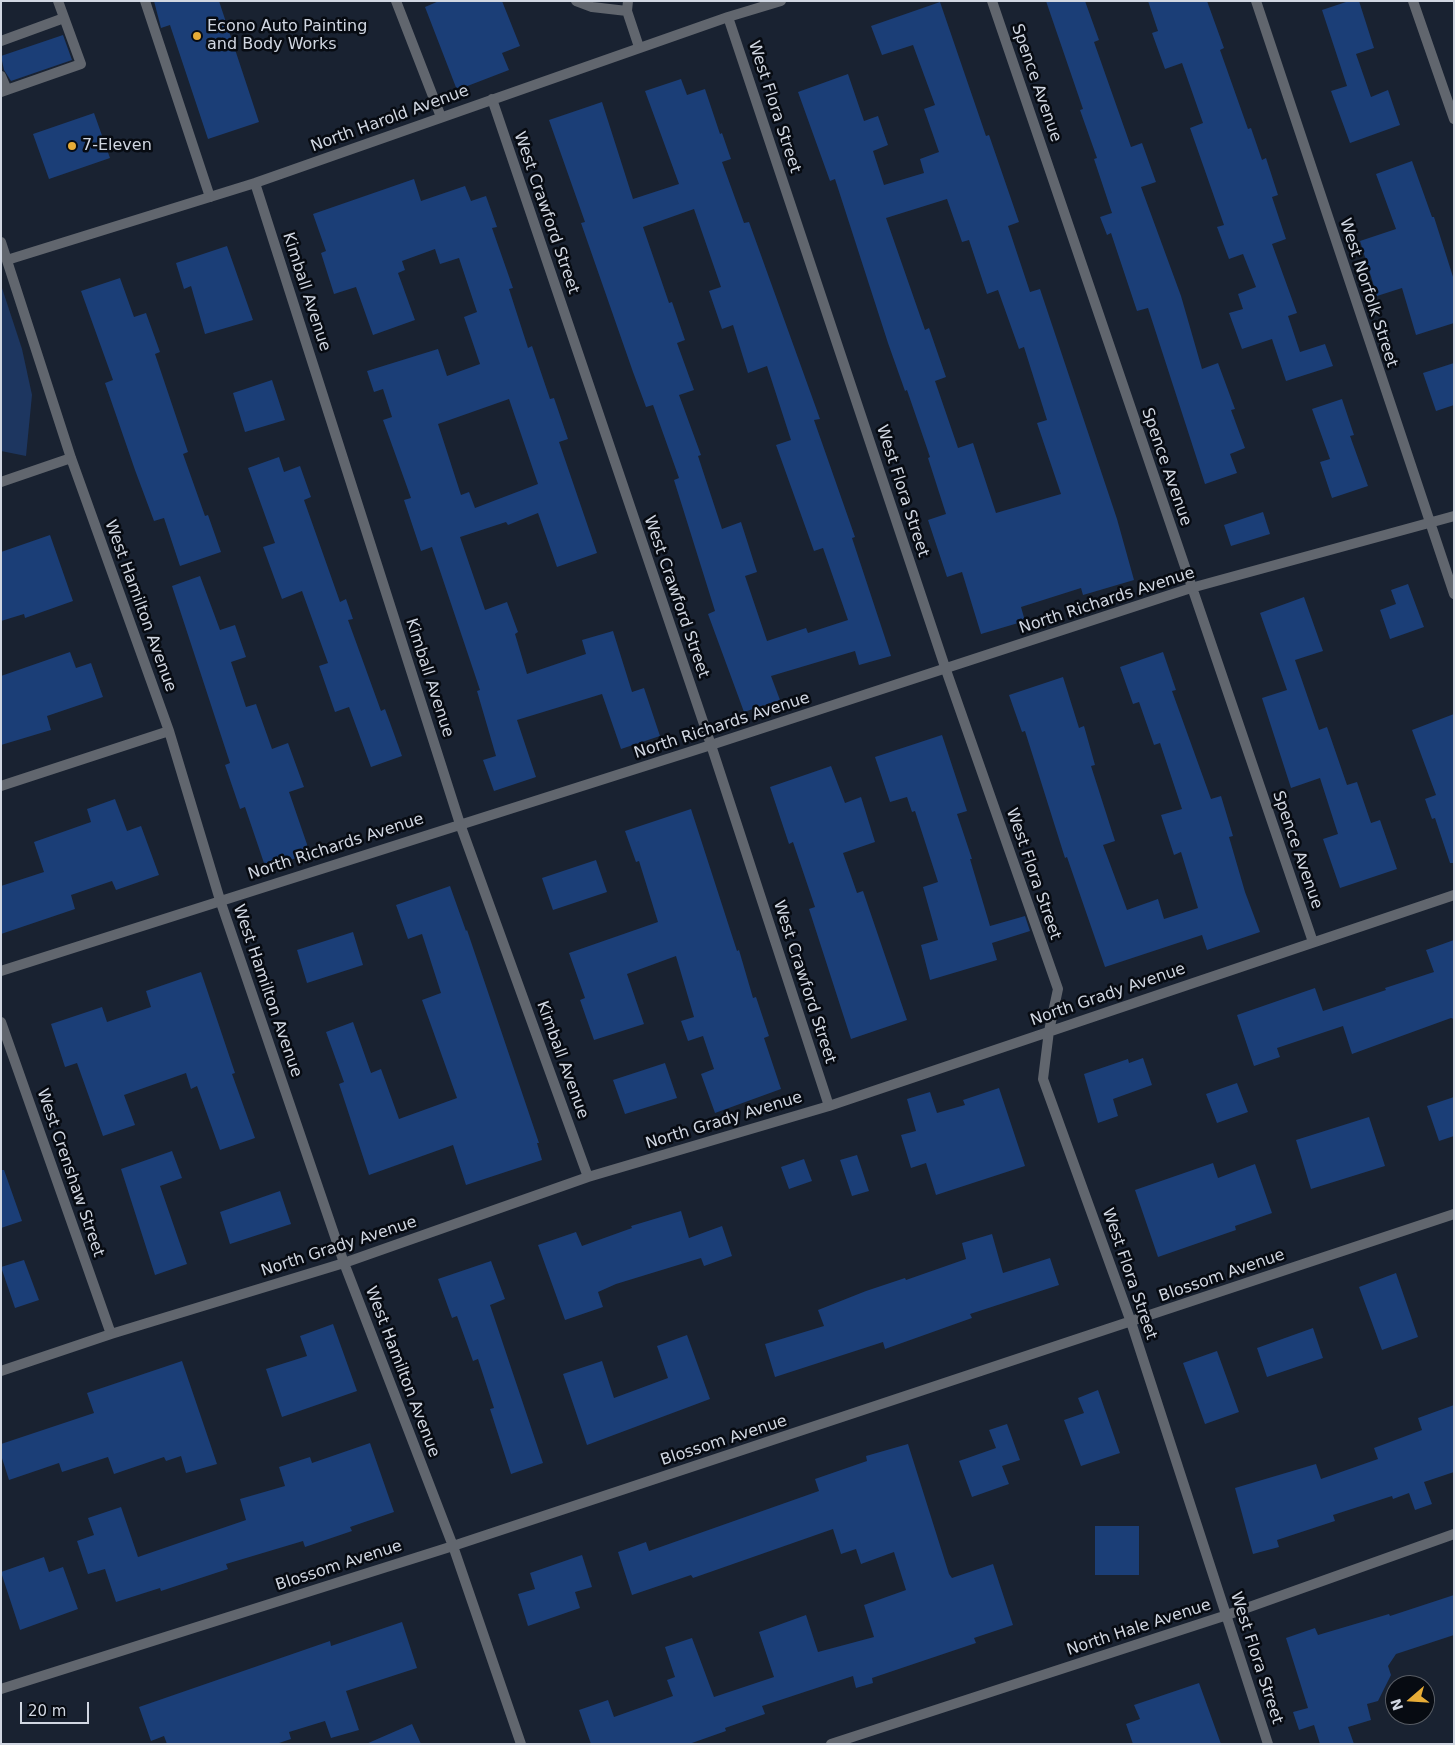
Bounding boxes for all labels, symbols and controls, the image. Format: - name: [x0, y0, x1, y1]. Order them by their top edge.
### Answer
- place label: Econo Auto Painting and Body Works: [207, 17, 367, 55]
- street label: Spence Avenue: [1007, 22, 1065, 144]
- marker: Econo Auto Painting and Body Works: [191, 30, 203, 42]
- street label: West Flora Street: [744, 38, 804, 176]
- street label: North Harold Avenue: [308, 81, 472, 157]
- street label: West Crawford Street: [509, 129, 583, 297]
- place label: 7-Eleven: [82, 136, 152, 156]
- marker: 7-Eleven: [66, 140, 78, 152]
- street label: West Norfolk Street: [1335, 216, 1401, 370]
- street label: Kimball Avenue: [278, 230, 334, 354]
- street label: Spence Avenue: [1137, 406, 1195, 528]
- street label: West Flora Street: [872, 422, 932, 560]
- street label: West Crawford Street: [639, 513, 713, 681]
- street label: West Hamilton Avenue: [100, 517, 180, 695]
- street label: North Richards Avenue: [1017, 564, 1197, 638]
- street label: Kimball Avenue: [401, 616, 457, 740]
- street label: North Richards Avenue: [632, 689, 812, 763]
- street label: Spence Avenue: [1268, 789, 1326, 911]
- street label: West Flora Street: [1001, 806, 1065, 942]
- street label: North Richards Avenue: [246, 810, 426, 884]
- street label: West Crawford Street: [769, 898, 839, 1066]
- street label: West Hamilton Avenue: [228, 902, 306, 1080]
- street label: North Grady Avenue: [1028, 959, 1188, 1031]
- street label: Kimball Avenue: [532, 998, 592, 1122]
- street label: West Crenshaw Street: [32, 1086, 108, 1260]
- street label: North Grady Avenue: [643, 1088, 805, 1154]
- street label: West Flora Street: [1097, 1206, 1161, 1342]
- street label: North Grady Avenue: [259, 1213, 419, 1281]
- street label: Blossom Avenue: [1157, 1245, 1287, 1307]
- street label: West Hamilton Avenue: [361, 1284, 443, 1460]
- street label: Blossom Avenue: [658, 1412, 790, 1470]
- street label: Blossom Avenue: [273, 1537, 405, 1595]
- street label: West Flora Street: [1226, 1589, 1286, 1727]
- street label: North Hale Avenue: [1064, 1596, 1214, 1660]
- north arrow: [1385, 1675, 1435, 1725]
- scale bar: [22, 1692, 91, 1724]
- text: N: [1387, 1696, 1406, 1713]
- text: 20 m: [28, 1702, 66, 1720]

